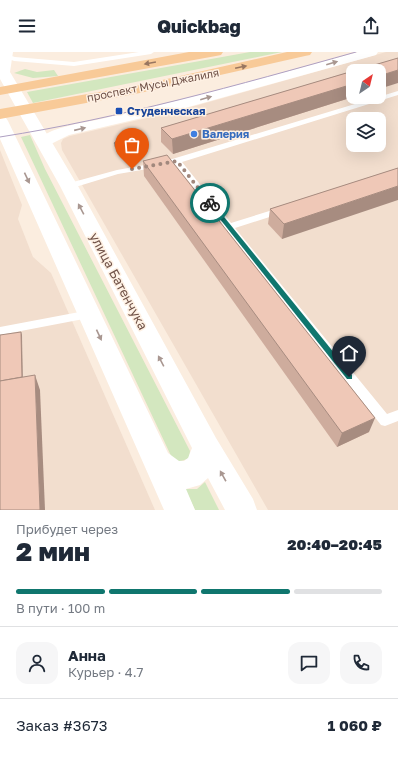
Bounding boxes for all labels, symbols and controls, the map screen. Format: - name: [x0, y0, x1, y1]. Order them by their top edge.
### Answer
- icon: menu: [16, 15, 38, 37]
- text: Quickbag: [157, 15, 241, 37]
- icon: share: [360, 15, 382, 37]
- one-way arrow: [144, 60, 156, 66]
- one-way arrow: [326, 60, 338, 66]
- one-way arrow: [235, 64, 247, 70]
- north arrow: [346, 64, 386, 104]
- map controls: [346, 64, 386, 152]
- street label: проспект Мусы Джалиля: [86, 65, 220, 104]
- one-way arrow: [201, 95, 213, 101]
- place label: Студенческая: [127, 104, 205, 117]
- marker: Студенческая: [114, 106, 124, 116]
- button: layers: [346, 112, 386, 152]
- one-way arrow: [74, 125, 86, 131]
- place label: Валерия: [202, 127, 249, 140]
- pin: [115, 128, 149, 169]
- marker: Валерия: [189, 129, 199, 139]
- icon: bag: [121, 134, 143, 156]
- one-way arrow: [24, 173, 30, 184]
- courier: [190, 183, 230, 223]
- icon: bike: [199, 192, 221, 214]
- one-way arrow: [78, 204, 84, 215]
- street label: улица Батенчука: [87, 230, 151, 332]
- one-way arrow: [96, 329, 102, 340]
- pin: [332, 336, 366, 377]
- icon: home: [338, 342, 360, 364]
- one-way arrow: [158, 356, 165, 367]
- one-way arrow: [219, 470, 226, 482]
- text: Прибудет через: [16, 521, 118, 537]
- text: 20:40–20:45: [287, 535, 382, 553]
- text: 2 мин: [16, 536, 90, 567]
- text: В пути · 100 m: [16, 600, 105, 616]
- button: person: [16, 642, 58, 684]
- button: chat: [288, 642, 330, 684]
- button: phone: [340, 642, 382, 684]
- text: Анна: [68, 646, 106, 664]
- text: Курьер · 4.7: [68, 664, 143, 680]
- text: Заказ #3673: [16, 716, 107, 734]
- text: 1 060 ₽: [328, 716, 382, 734]

